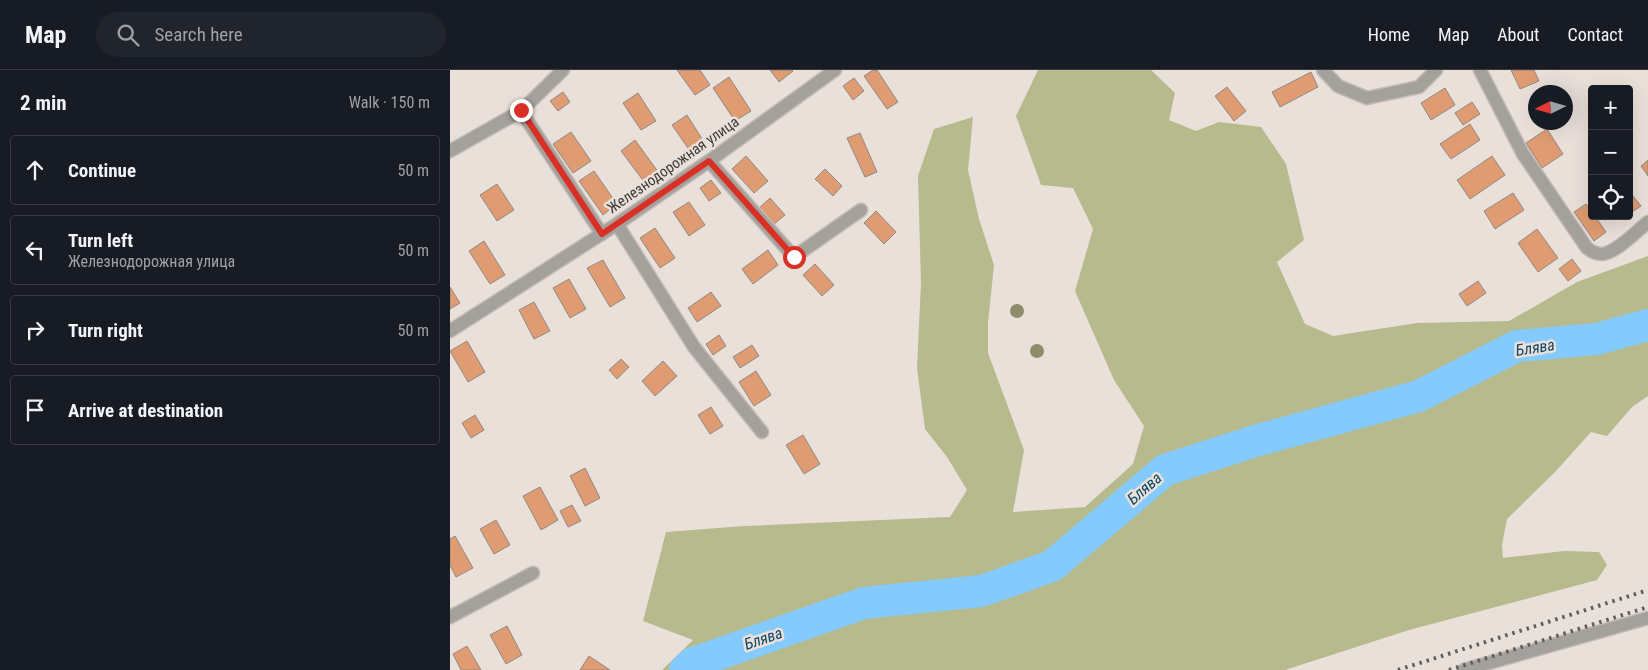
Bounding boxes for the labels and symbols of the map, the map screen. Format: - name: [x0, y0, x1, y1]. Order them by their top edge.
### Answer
- north arrow: [1528, 85, 1573, 130]
- route end: [510, 99, 533, 122]
- street label: Железнодорожная улица: [604, 113, 742, 217]
- route start: [783, 246, 806, 269]
- water label: Блява: [1514, 335, 1556, 360]
- water label: Блява: [1123, 468, 1165, 508]
- water label: Блява: [742, 623, 785, 654]

